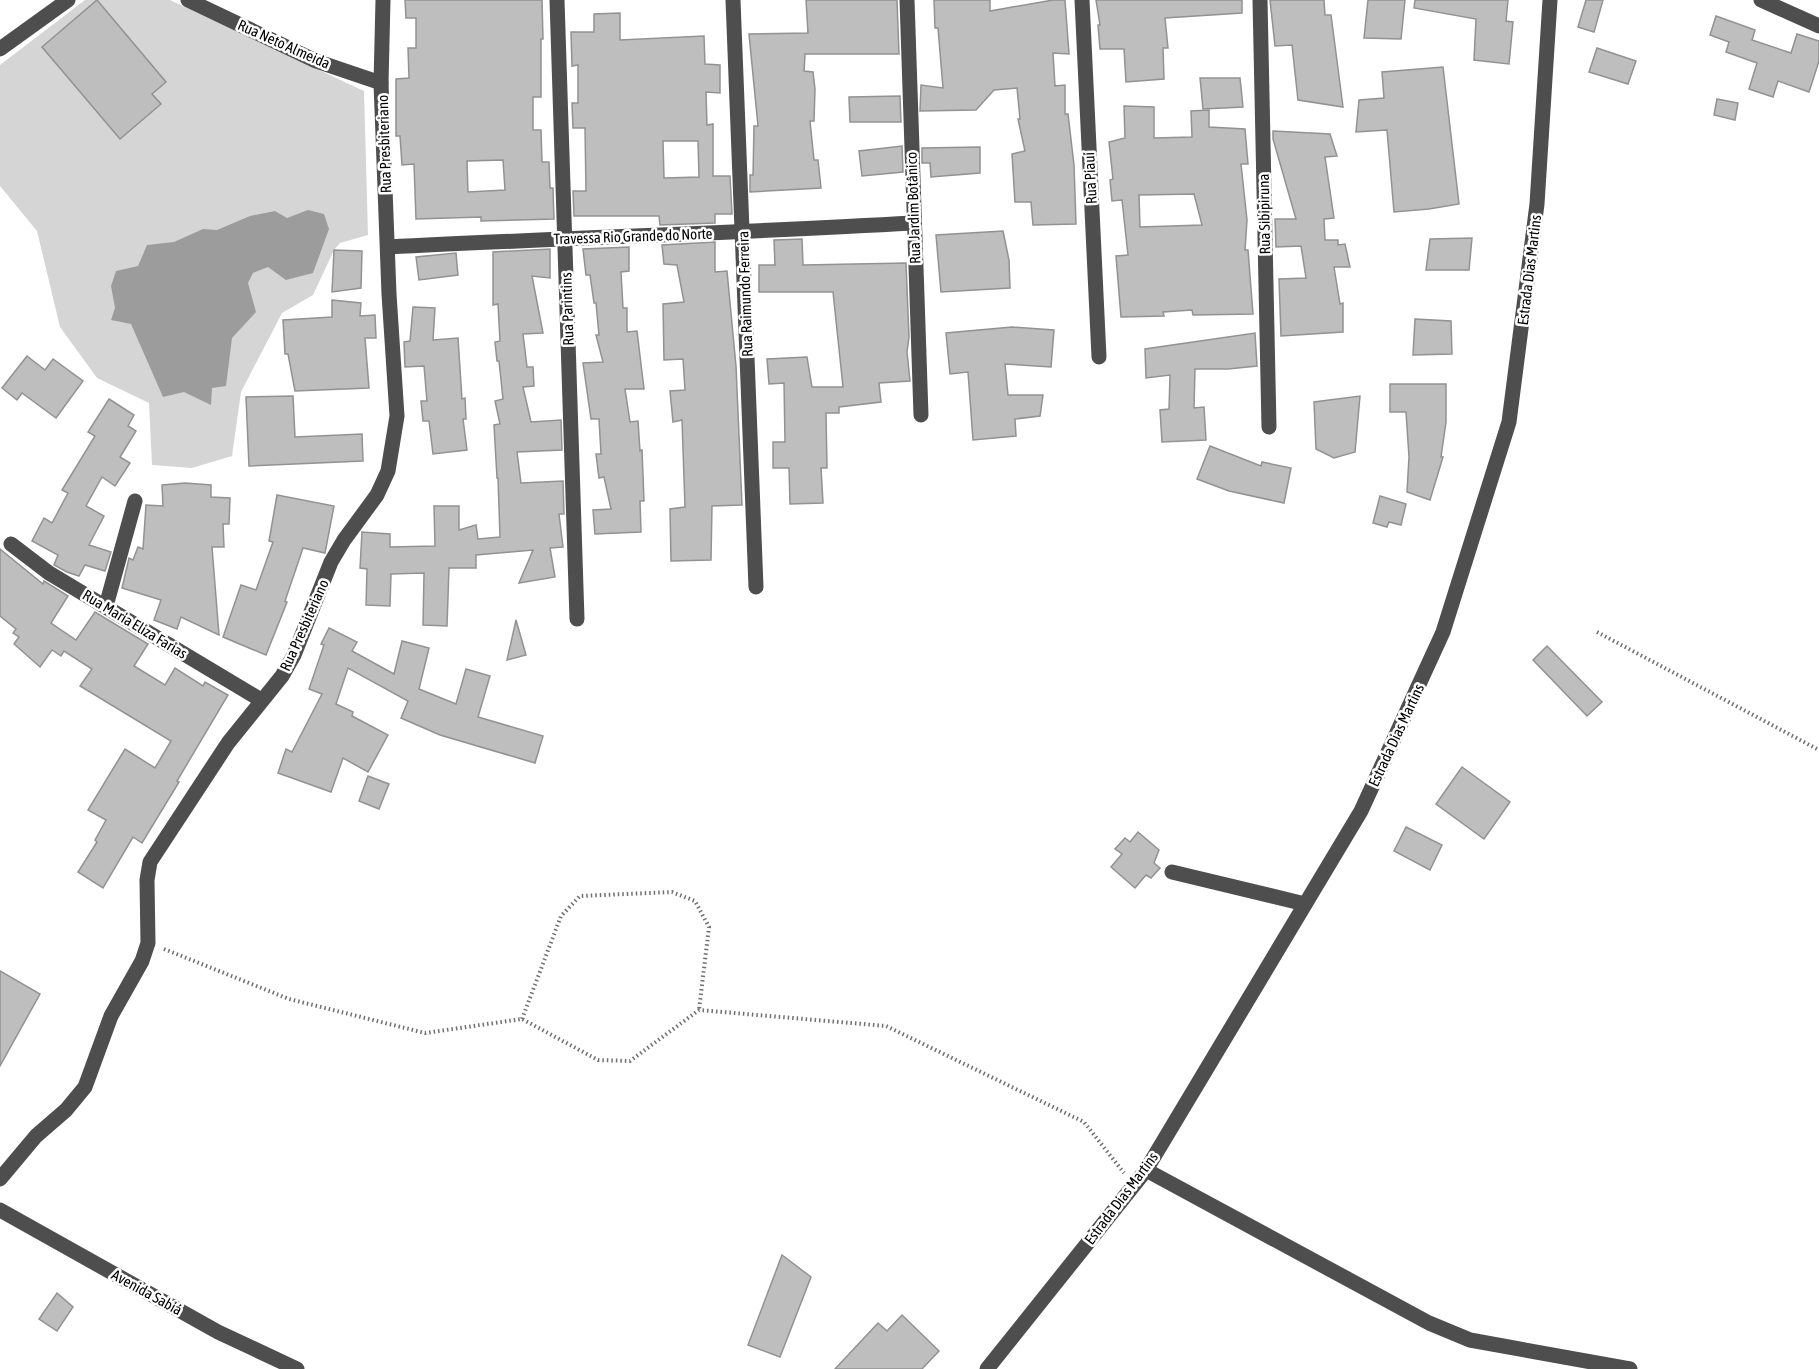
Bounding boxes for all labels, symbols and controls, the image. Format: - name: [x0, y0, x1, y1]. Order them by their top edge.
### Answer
- street label: Rua Neto Almeida: [235, 16, 333, 72]
- street label: Rua Presbiteriano: [374, 95, 394, 193]
- street label: Rua Piauí: [1080, 151, 1100, 204]
- street label: Rua Jardim Botânico: [903, 152, 923, 264]
- street label: Rua Sibipiruna: [1255, 174, 1273, 254]
- street label: Estrada Dias Martins: [1514, 214, 1544, 326]
- street label: Travessa Rio Grande do Norte: [553, 225, 713, 247]
- street label: Rua Raimundo Ferreira: [734, 231, 756, 357]
- street label: Rua Parintins: [557, 272, 577, 346]
- street label: Rua Presbiteriano: [276, 577, 332, 673]
- street label: Rua Maria Eliza Farias: [80, 586, 190, 662]
- street label: Estrada Dias Martins: [1365, 681, 1427, 789]
- street label: Estrada Dias Martins: [1081, 1149, 1161, 1247]
- street label: Avenida Sabiá: [109, 1266, 185, 1318]

